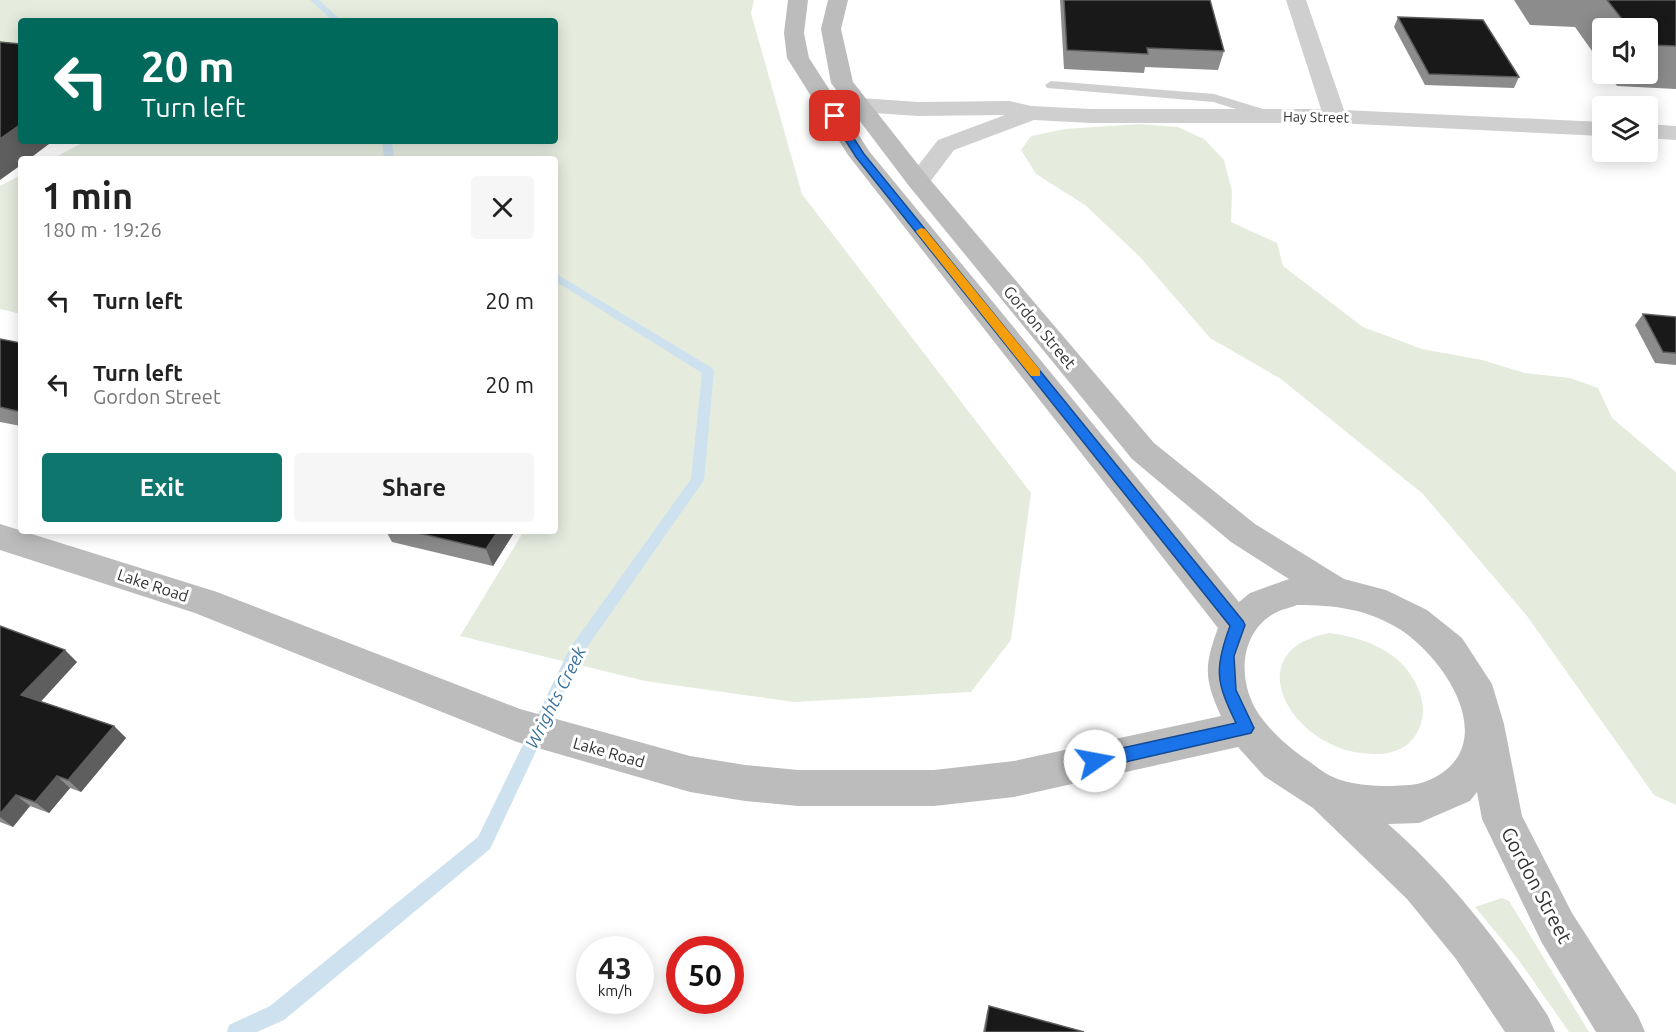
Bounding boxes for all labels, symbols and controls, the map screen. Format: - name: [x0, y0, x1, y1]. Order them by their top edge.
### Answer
- map controls: [1592, 18, 1658, 162]
- button: sound: [1592, 18, 1658, 84]
- icon: left: [42, 42, 120, 120]
- text: 20 m: [141, 43, 235, 90]
- pin: [809, 90, 860, 141]
- text: Turn left: [141, 92, 245, 122]
- button: layers: [1592, 96, 1658, 162]
- icon: arrive: [818, 99, 851, 132]
- street label: Hay Street: [1283, 108, 1350, 126]
- text: 1 min: [42, 175, 133, 216]
- button: close: [471, 176, 534, 239]
- text: 180 m · 19:26: [42, 218, 162, 241]
- street label: Gordon Street: [1000, 282, 1080, 372]
- icon: left: [42, 284, 75, 317]
- text: Turn left: [93, 288, 183, 313]
- text: 20 m: [485, 288, 534, 313]
- text: Turn left: [93, 360, 183, 385]
- icon: left: [42, 368, 75, 401]
- text: 20 m: [485, 372, 534, 397]
- text: Gordon Street: [93, 385, 221, 408]
- button: Exit: [42, 453, 282, 522]
- button: Share: [294, 453, 534, 522]
- street label: Lake Road: [115, 565, 191, 605]
- water label: Wrights Creek: [521, 642, 590, 751]
- position arrow: [1063, 729, 1127, 793]
- street label: Lake Road: [571, 733, 647, 771]
- street label: Gordon Street: [1497, 823, 1577, 947]
- speed limit sign: 50: [666, 936, 744, 1014]
- text: 43: [598, 951, 632, 985]
- text: km/h: [598, 982, 632, 999]

